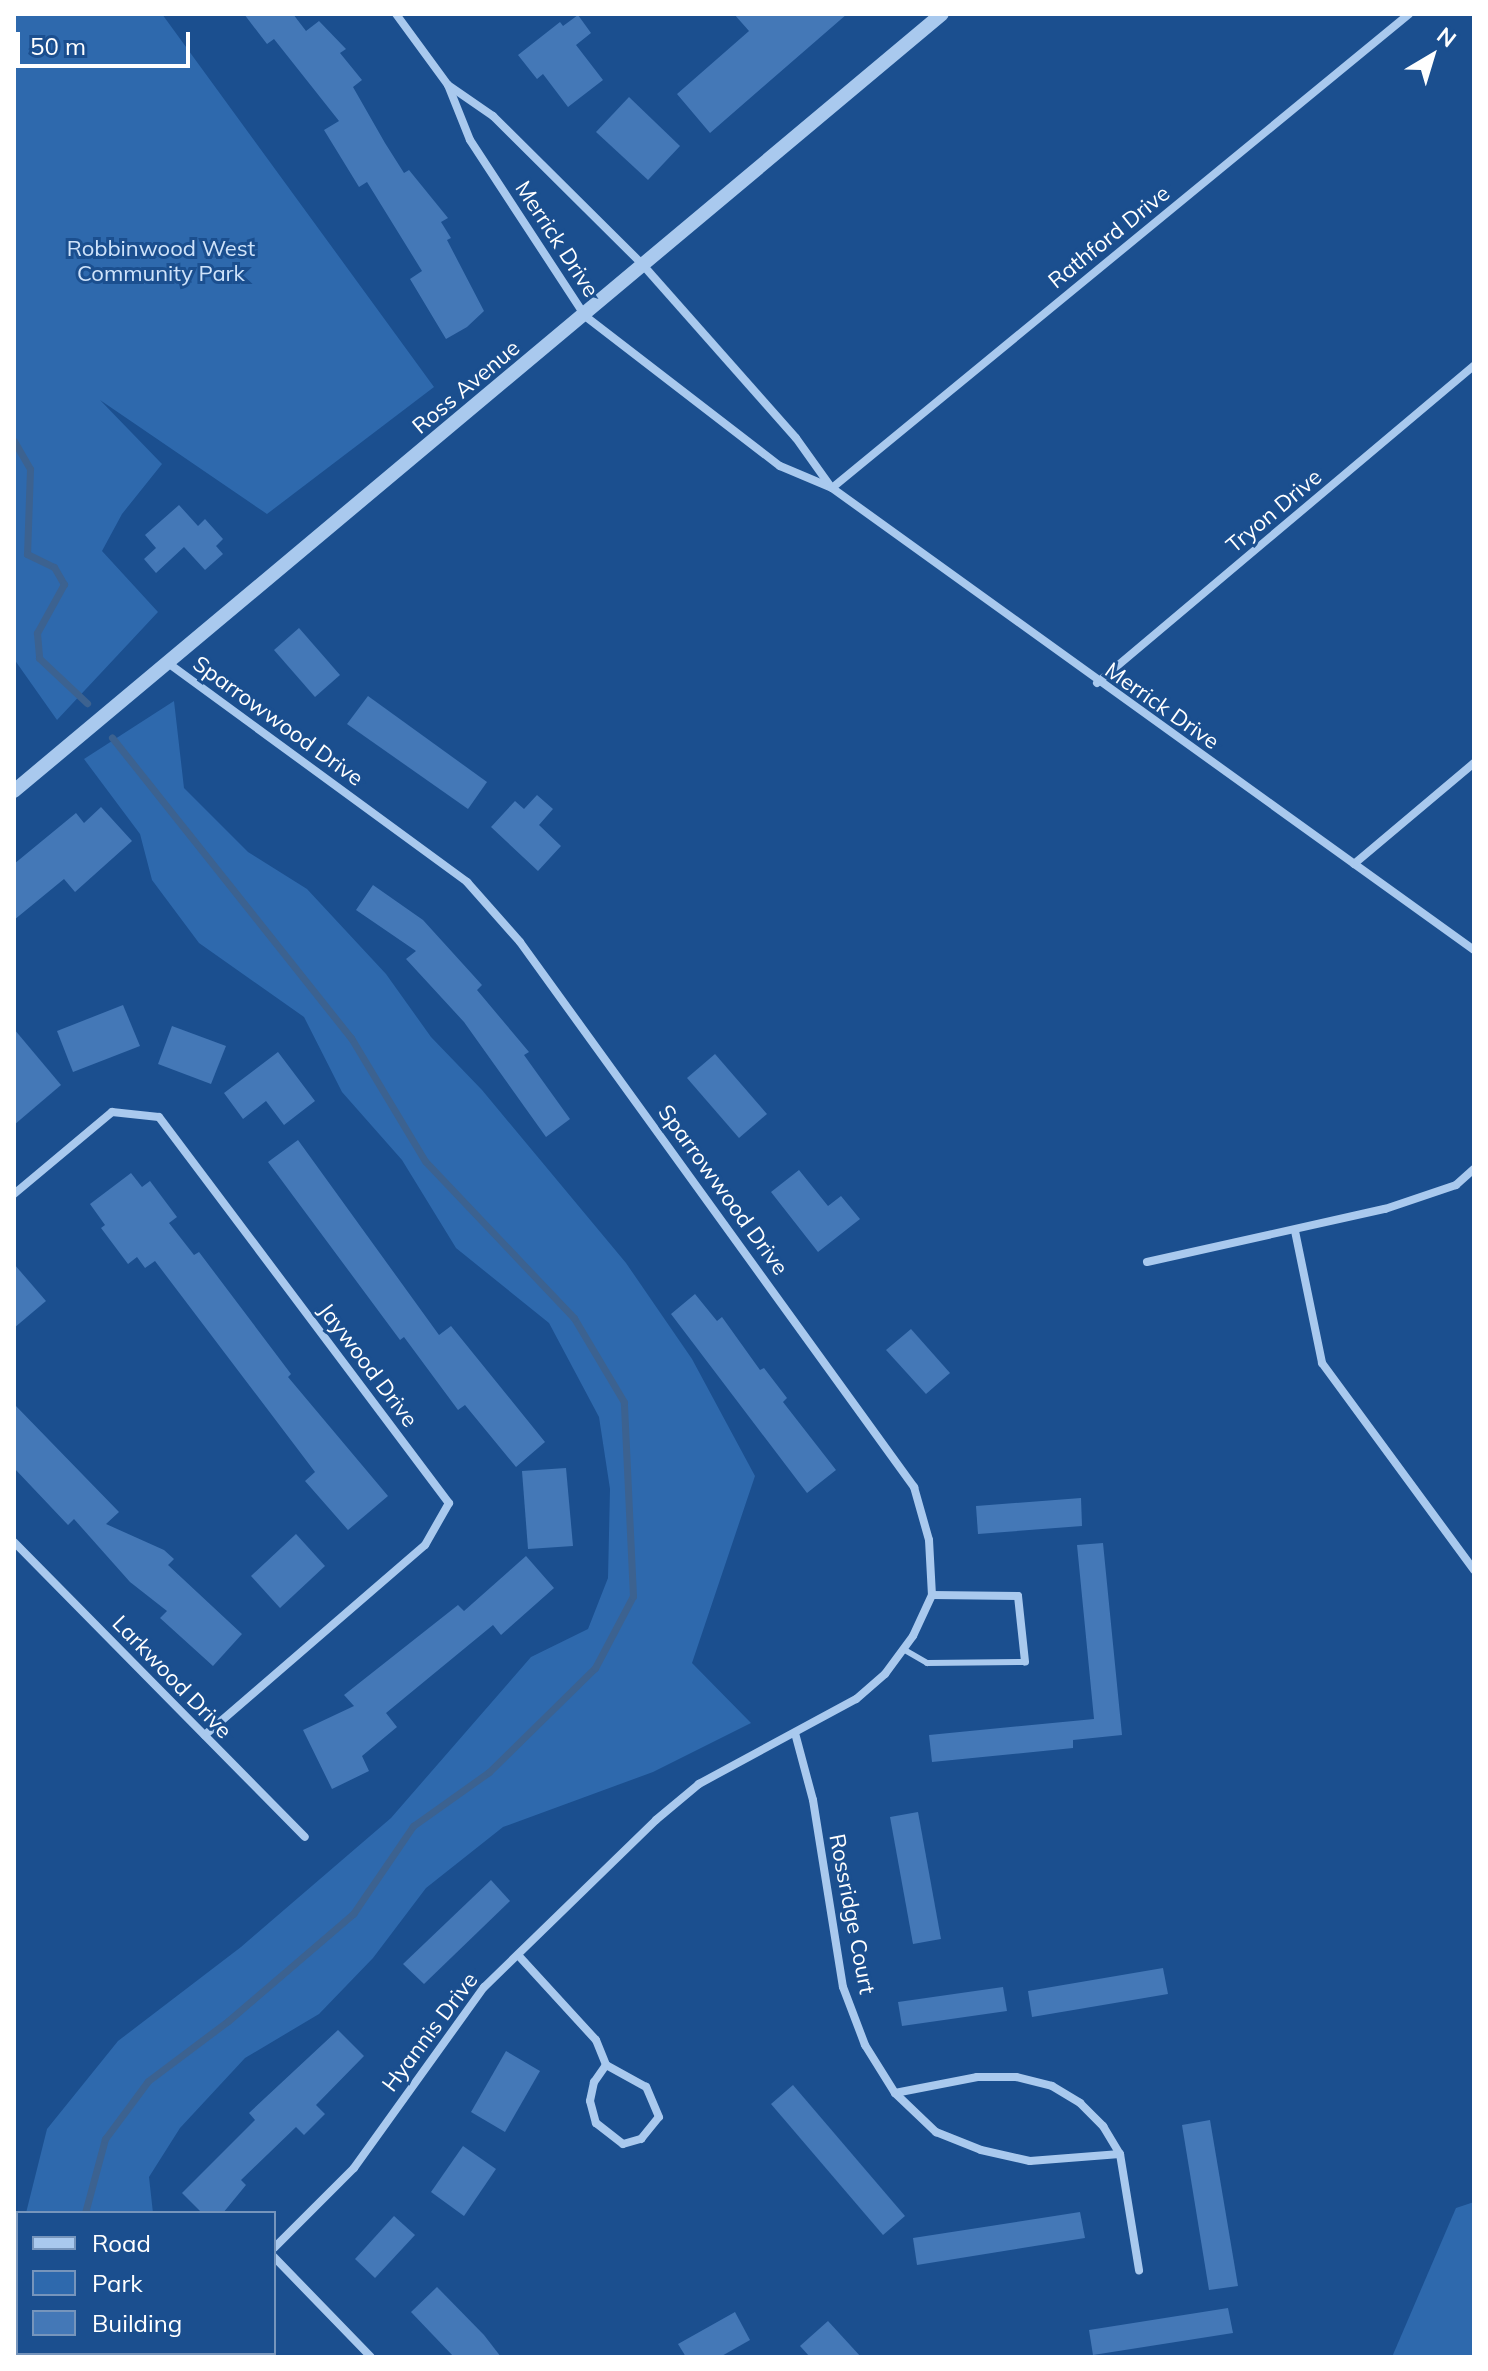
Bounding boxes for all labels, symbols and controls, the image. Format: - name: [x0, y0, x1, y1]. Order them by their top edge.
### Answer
- scale bar: [20, 16, 194, 66]
- north arrow: [1392, 16, 1472, 96]
- text: N: [1432, 21, 1462, 53]
- text: 50 m: [30, 31, 86, 61]
- street label: Merrick Drive: [510, 176, 604, 302]
- street label: Rathford Drive: [1043, 180, 1175, 294]
- park label: Robbinwood West Community Park: [67, 235, 255, 286]
- street label: Ross Avenue: [407, 335, 525, 439]
- street label: Tryon Drive: [1221, 464, 1327, 558]
- street label: Sparrowwood Drive: [188, 650, 368, 792]
- street label: Merrick Drive: [1100, 657, 1224, 755]
- street label: Sparrowwood Drive: [652, 1100, 794, 1280]
- street label: Jaywood Drive: [313, 1298, 423, 1432]
- street label: Larkwood Drive: [107, 1610, 237, 1744]
- street label: Rossridge Court: [824, 1832, 880, 1996]
- street label: Hyannis Drive: [377, 1967, 483, 2097]
- legend: [16, 2211, 276, 2355]
- text: Road: [92, 2228, 151, 2258]
- text: Park: [92, 2268, 143, 2298]
- text: Building: [92, 2308, 182, 2338]

